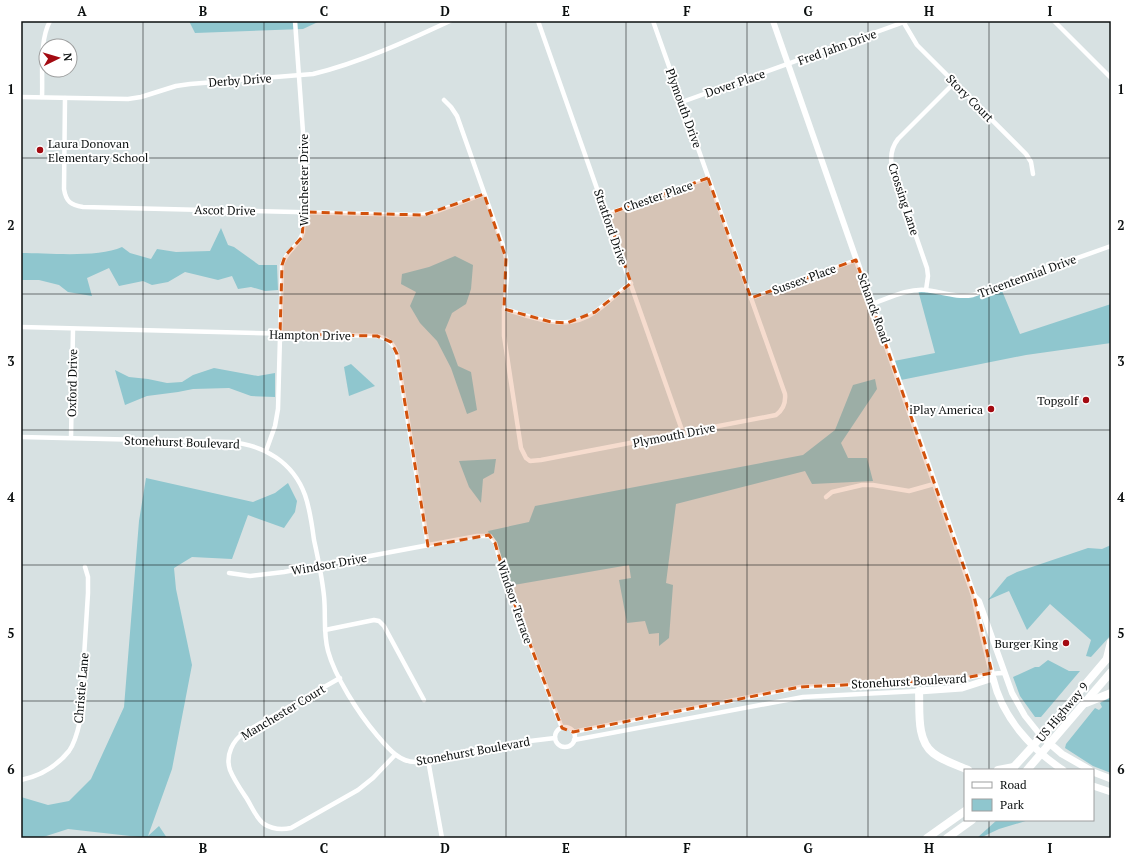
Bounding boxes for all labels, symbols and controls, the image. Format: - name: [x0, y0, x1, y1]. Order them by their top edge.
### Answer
- text: A: [77, 2, 87, 20]
- text: B: [199, 2, 207, 20]
- text: C: [320, 2, 328, 20]
- text: D: [440, 2, 450, 20]
- text: E: [562, 2, 570, 20]
- text: F: [683, 2, 691, 20]
- text: G: [803, 2, 813, 20]
- text: H: [924, 2, 934, 20]
- text: I: [1048, 2, 1053, 20]
- street label: Fred Jahn Drive: [796, 26, 878, 68]
- north arrow: [38, 38, 78, 78]
- text: N: [61, 52, 75, 63]
- street label: Plymouth Drive: [663, 66, 705, 150]
- street label: Dover Place: [703, 66, 767, 100]
- street label: Derby Drive: [208, 70, 272, 90]
- street label: Story Court: [943, 71, 997, 125]
- text: 1: [7, 80, 15, 98]
- text: 1: [1117, 80, 1125, 98]
- street label: Winchester Drive: [296, 134, 311, 226]
- place label: Laura Donovan Elementary School: [48, 136, 149, 165]
- marker: Laura Donovan Elementary School: [35, 145, 45, 155]
- street label: Crossing Lane: [885, 161, 923, 237]
- street label: Chester Place: [621, 177, 695, 215]
- street label: Stratford Drive: [591, 187, 631, 267]
- street label: Ascot Drive: [194, 202, 256, 218]
- text: 2: [7, 216, 15, 234]
- text: 2: [1117, 216, 1125, 234]
- street label: Tricentennial Drive: [976, 251, 1078, 301]
- street label: Sussex Place: [770, 261, 838, 297]
- street label: Schanck Road: [854, 271, 894, 346]
- street label: Hampton Drive: [269, 327, 351, 343]
- street label: Oxford Drive: [64, 349, 80, 417]
- text: 3: [7, 352, 15, 370]
- text: 3: [1117, 352, 1125, 370]
- place label: Topgolf: [1037, 393, 1079, 408]
- marker: Topgolf: [1081, 395, 1091, 405]
- place label: iPlay America: [909, 402, 983, 417]
- marker: iPlay America: [986, 404, 996, 414]
- street label: Plymouth Drive: [631, 420, 717, 450]
- street label: Stonehurst Boulevard: [124, 432, 240, 452]
- text: 4: [7, 488, 15, 506]
- text: 4: [1117, 488, 1125, 506]
- street label: Windsor Drive: [290, 550, 368, 578]
- street label: Windsor Terrace: [494, 558, 536, 646]
- text: 5: [7, 624, 15, 642]
- text: 5: [1117, 624, 1125, 642]
- place label: Burger King: [994, 636, 1059, 651]
- marker: Burger King: [1061, 638, 1071, 648]
- street label: Christie Lane: [70, 652, 92, 724]
- street label: Stonehurst Boulevard: [851, 670, 967, 692]
- street label: US Highway 9: [1033, 679, 1091, 745]
- street label: Manchester Court: [238, 681, 328, 743]
- street label: Stonehurst Boulevard: [415, 734, 532, 768]
- text: 6: [7, 760, 15, 778]
- text: 6: [1117, 760, 1125, 778]
- legend: [964, 769, 1094, 821]
- text: Road: [1000, 777, 1027, 792]
- text: Park: [1000, 797, 1025, 812]
- text: A: [77, 839, 87, 857]
- text: B: [199, 839, 207, 857]
- text: C: [320, 839, 328, 857]
- text: D: [440, 839, 450, 857]
- text: E: [562, 839, 570, 857]
- text: F: [683, 839, 691, 857]
- text: G: [803, 839, 813, 857]
- text: H: [924, 839, 934, 857]
- text: I: [1048, 839, 1053, 857]

